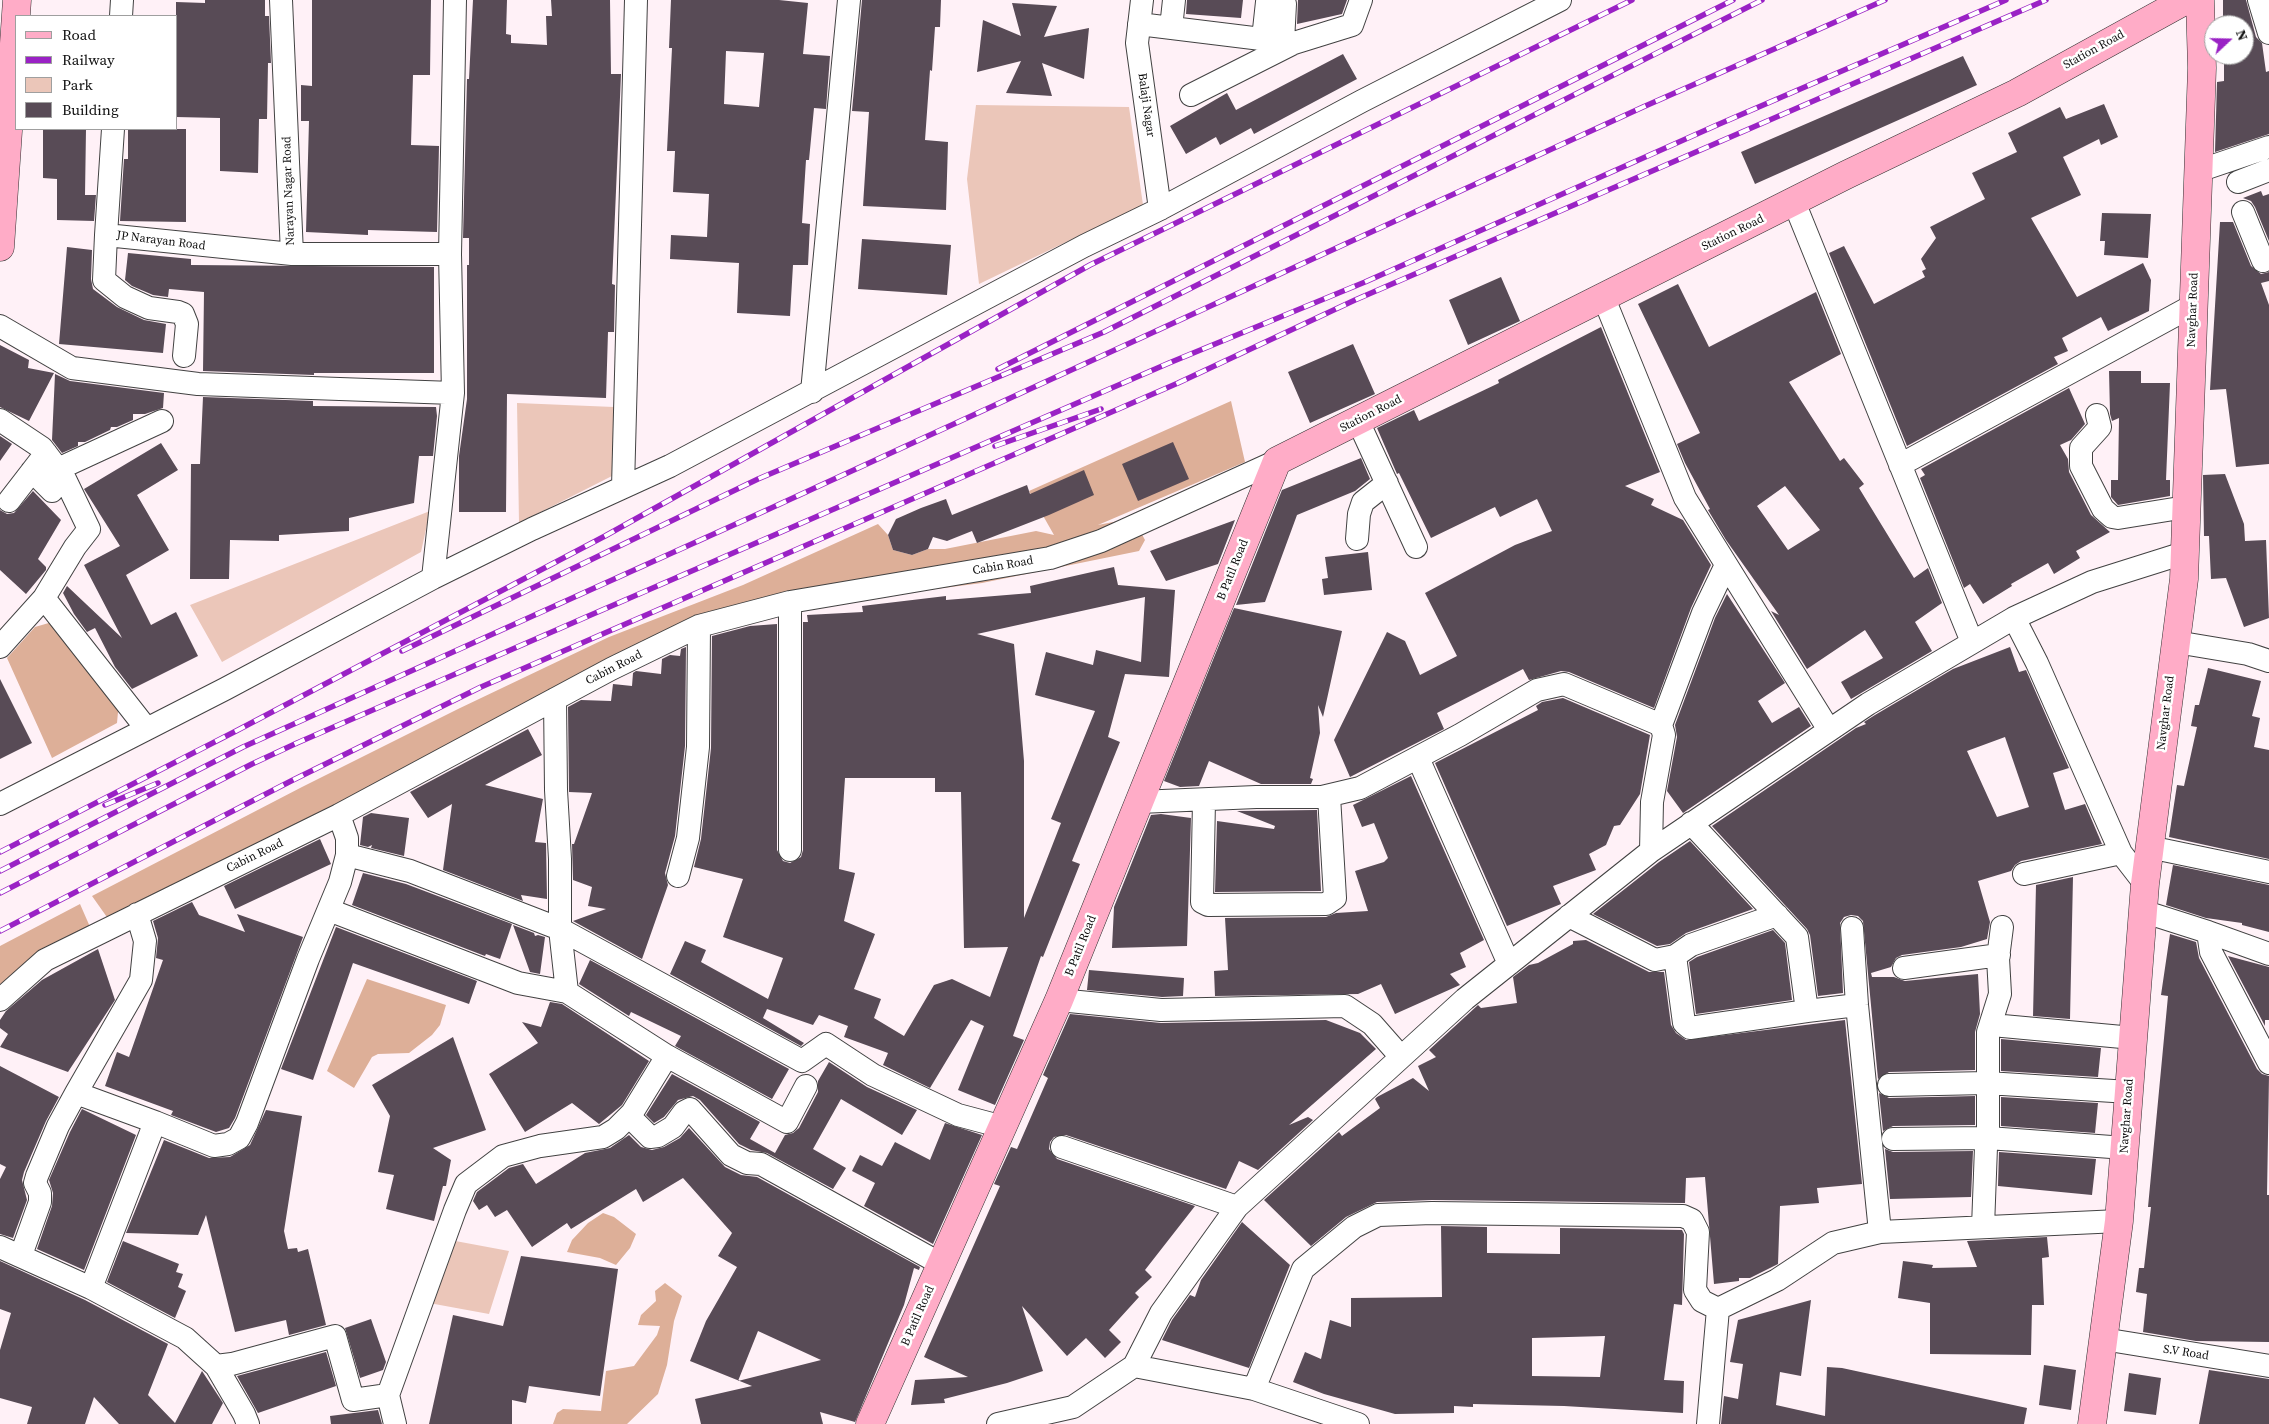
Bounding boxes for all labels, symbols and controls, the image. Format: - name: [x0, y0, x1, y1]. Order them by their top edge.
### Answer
- legend: [15, 15, 178, 130]
- north arrow: [2204, 15, 2254, 65]
- text: Road: [62, 24, 96, 45]
- street label: Station Road: [2061, 27, 2127, 73]
- text: N: [2231, 27, 2253, 43]
- text: Railway: [62, 49, 115, 70]
- street label: Balaji Nagar: [1134, 72, 1158, 138]
- text: Park: [62, 74, 93, 95]
- text: Building: [62, 99, 119, 120]
- street label: Narayan Nagar Road: [280, 136, 298, 246]
- street label: Station Road: [1700, 212, 1766, 254]
- street label: JP Narayan Road: [116, 228, 206, 254]
- street label: Navghar Road: [2184, 272, 2202, 348]
- street label: Station Road: [1338, 392, 1404, 436]
- street label: B Patil Road: [1214, 537, 1252, 603]
- street label: Cabin Road: [971, 554, 1035, 578]
- street label: Cabin Road: [583, 648, 645, 688]
- street label: Navghar Road: [2154, 675, 2178, 751]
- street label: Cabin Road: [224, 836, 286, 876]
- street label: B Patil Road: [1062, 913, 1100, 979]
- street label: Navghar Road: [2117, 1078, 2137, 1154]
- street label: B Patil Road: [898, 1284, 938, 1348]
- street label: S.V Road: [2162, 1342, 2210, 1364]

